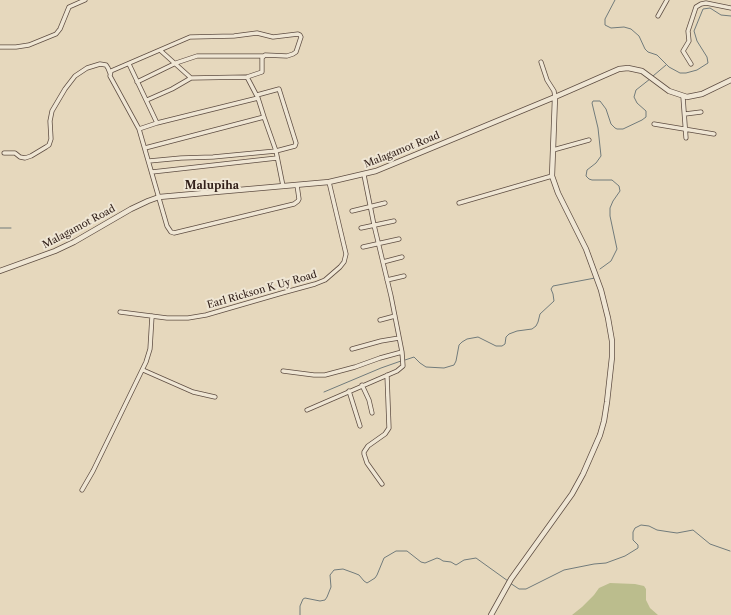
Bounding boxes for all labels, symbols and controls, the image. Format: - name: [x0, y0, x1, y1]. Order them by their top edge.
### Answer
- street label: Malagamot Road: [362, 129, 442, 171]
- district label: Malupiha: [185, 179, 239, 193]
- street label: Malagamot Road: [41, 203, 117, 251]
- street label: Earl Rickson K Uy Road: [206, 269, 318, 311]

